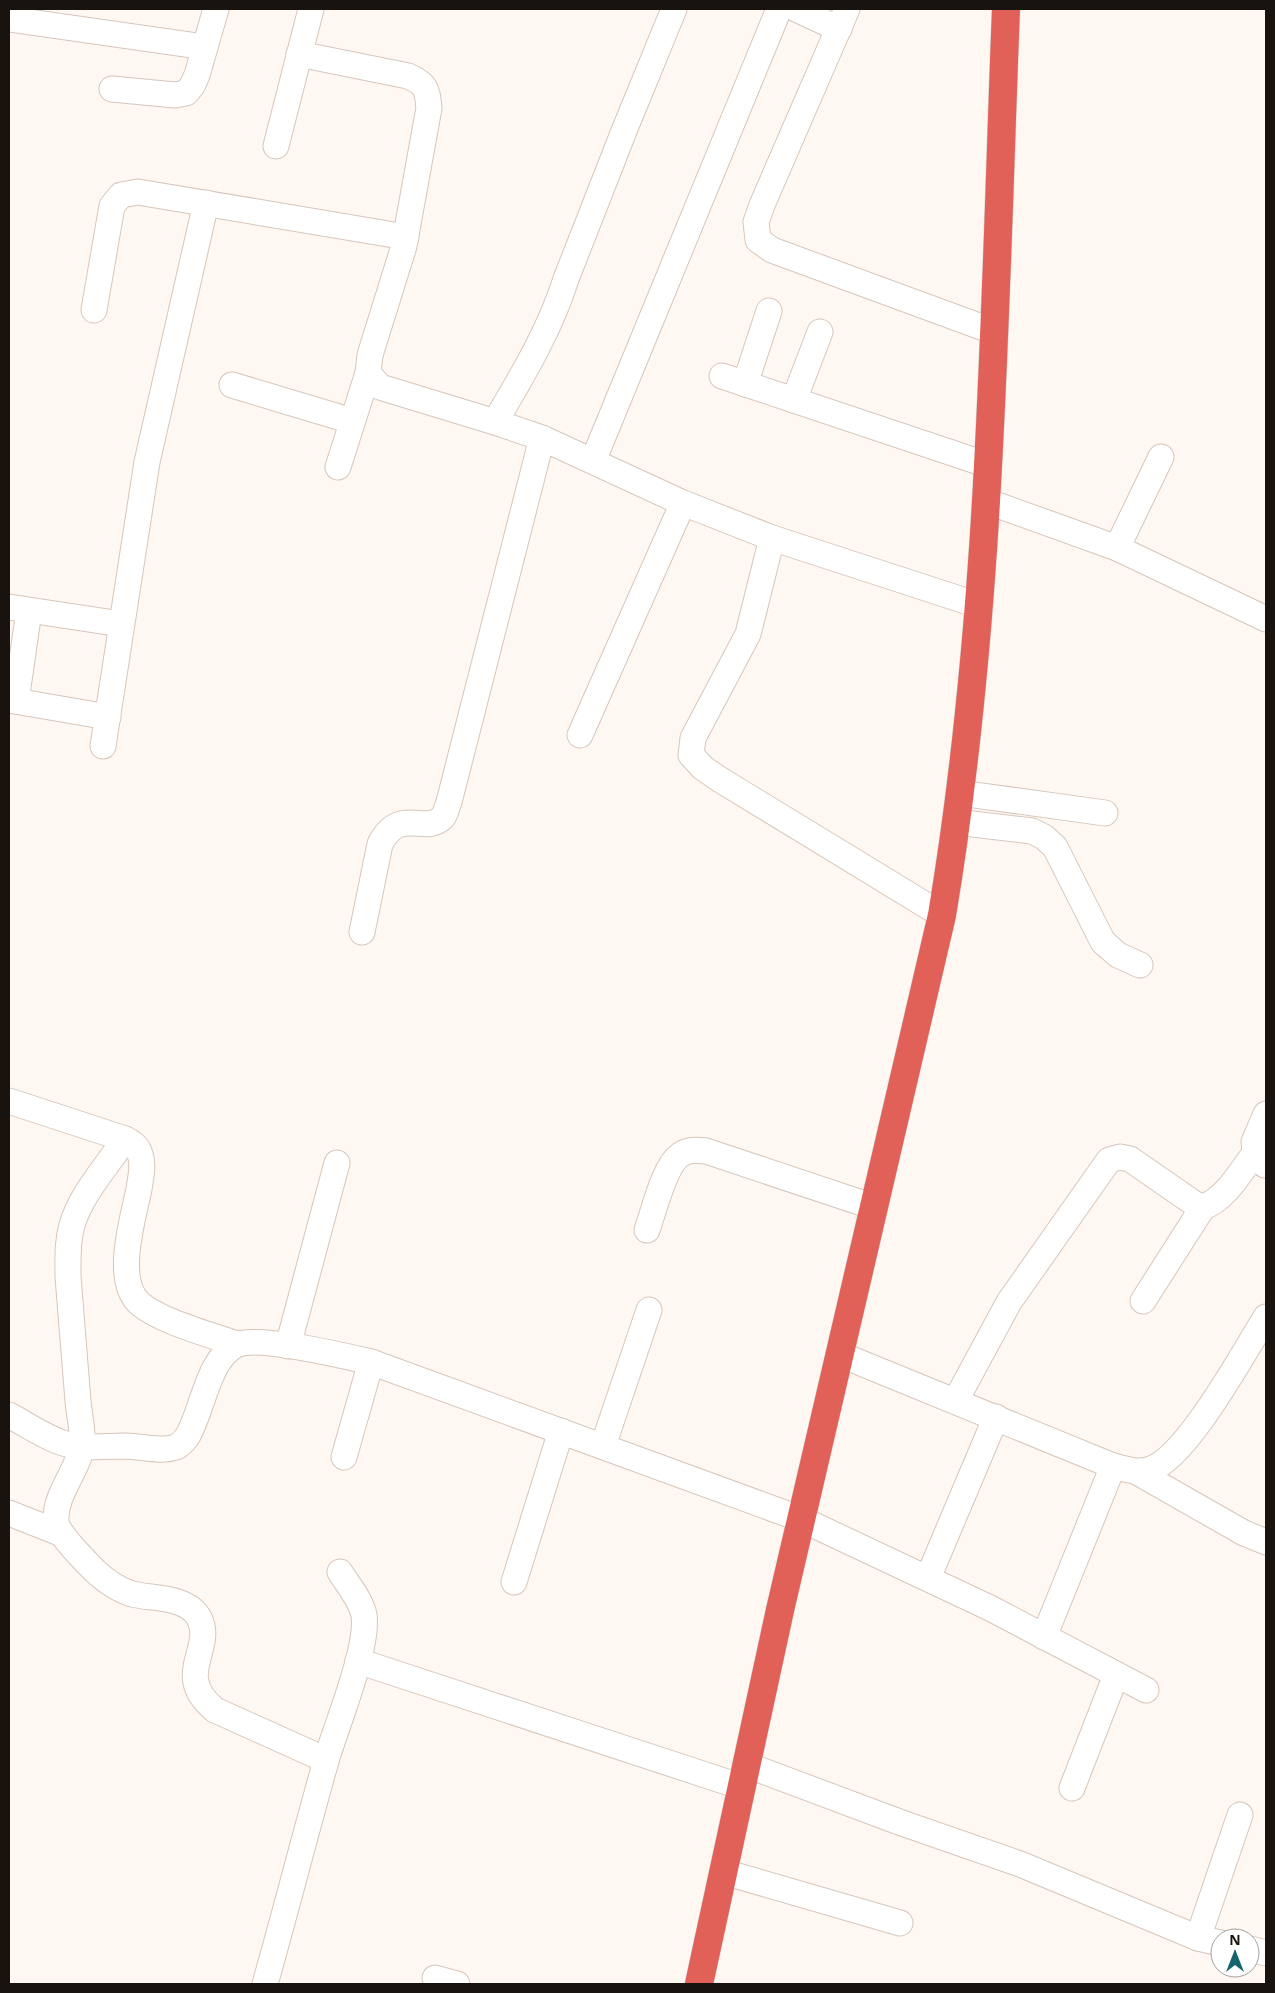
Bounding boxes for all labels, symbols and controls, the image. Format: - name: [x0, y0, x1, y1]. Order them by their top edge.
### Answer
- north arrow: [1210, 1928, 1260, 1978]
- text: N: [1229, 1930, 1241, 1949]

